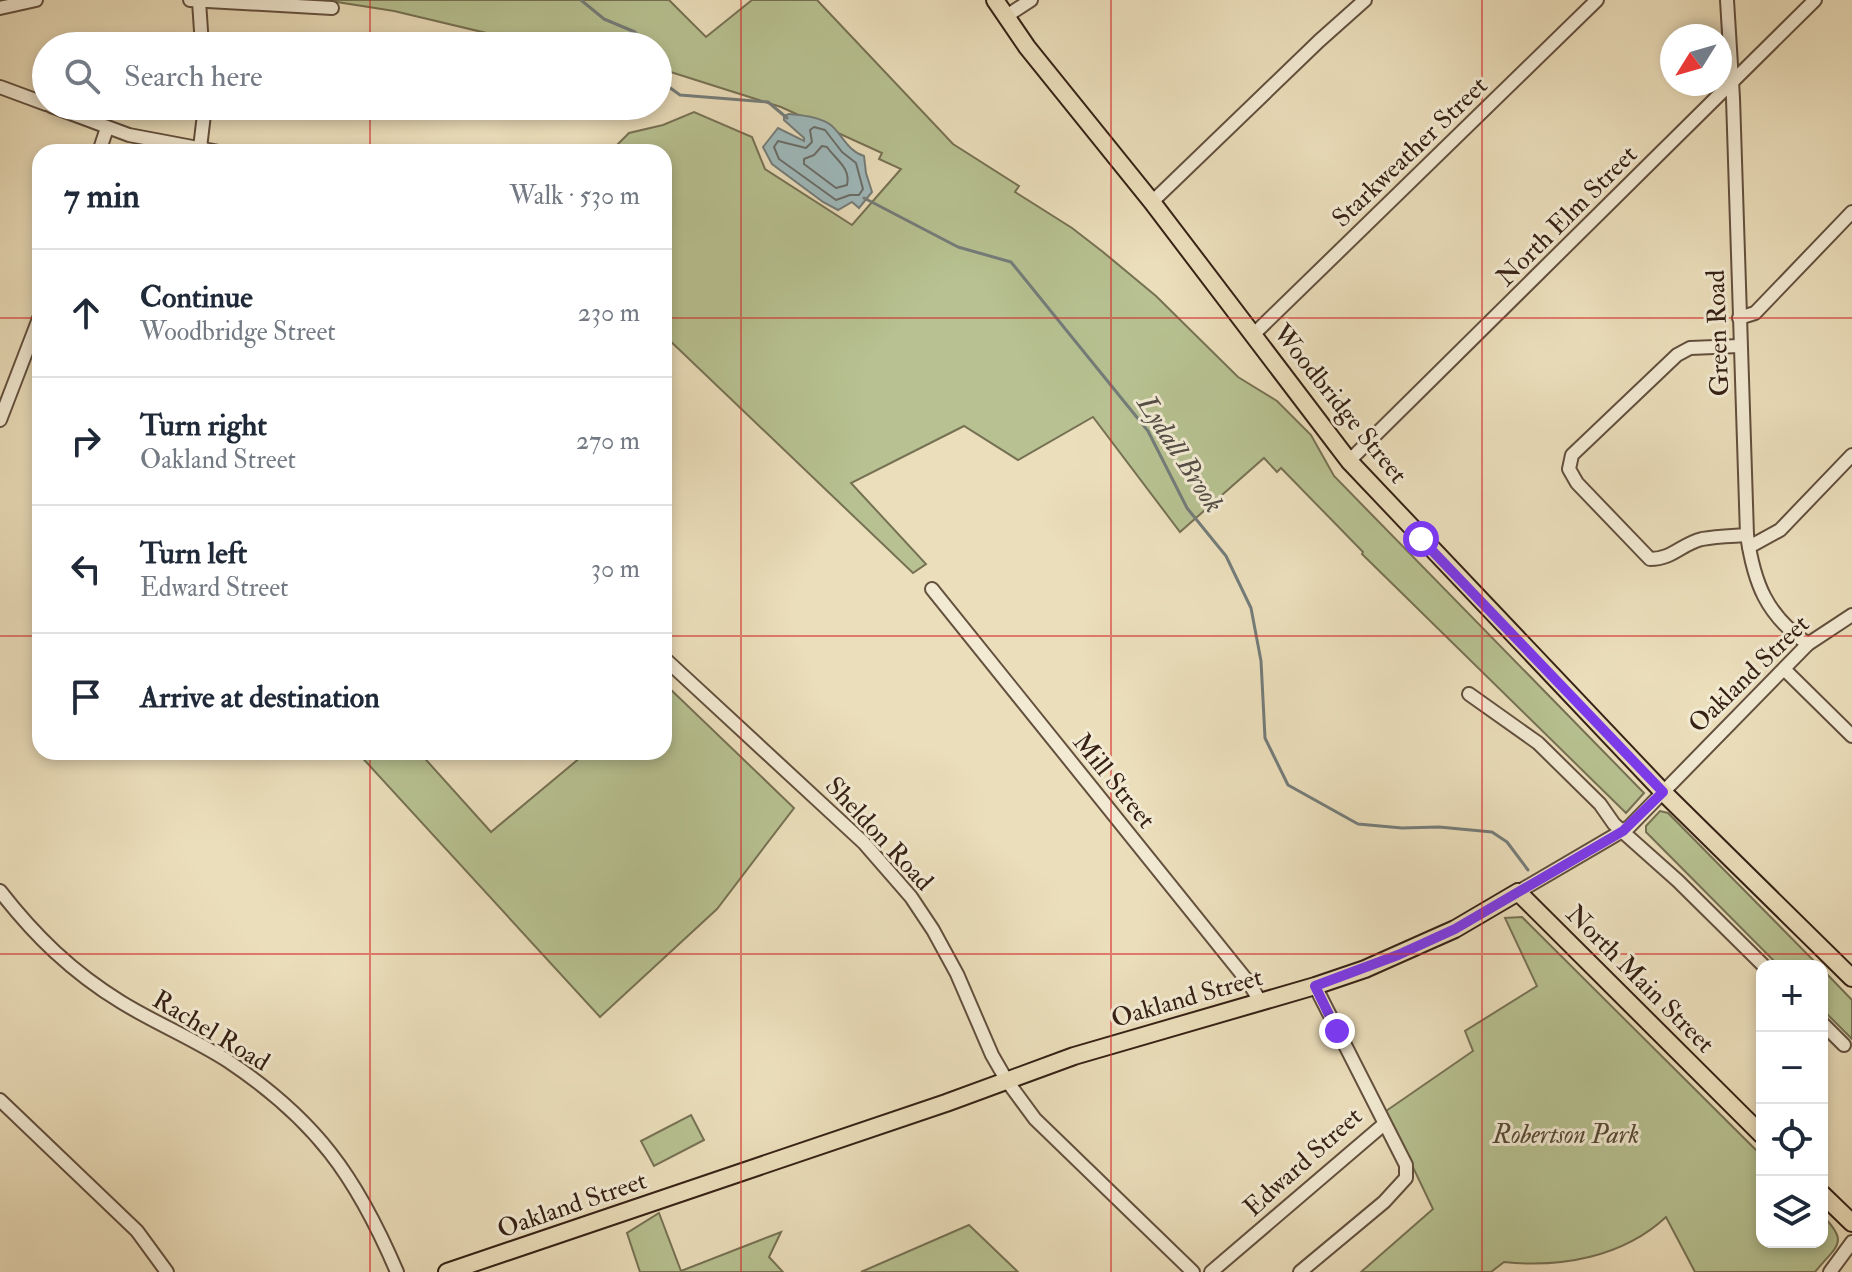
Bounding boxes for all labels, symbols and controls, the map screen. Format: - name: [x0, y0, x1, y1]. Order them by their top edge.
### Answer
- north arrow: [1660, 24, 1732, 96]
- search box: [32, 32, 672, 120]
- icon: search: [60, 54, 104, 98]
- text: Search here: [124, 58, 263, 95]
- street label: Starkweather Street: [1326, 70, 1494, 234]
- street label: North Elm Street: [1490, 139, 1644, 293]
- text: 7 min: [64, 175, 140, 218]
- text: Walk · 530 m: [510, 180, 640, 212]
- street label: Green Road: [1700, 269, 1736, 397]
- text: Continue: [140, 279, 253, 316]
- icon: ahead: [64, 291, 108, 335]
- text: 230 m: [578, 297, 640, 329]
- text: Woodbridge Street: [140, 316, 336, 348]
- street label: Woodbridge Street: [1265, 317, 1414, 490]
- water label: Lydall Brook: [1128, 388, 1231, 520]
- text: Turn right: [140, 407, 267, 444]
- icon: right: [64, 419, 108, 463]
- text: 270 m: [576, 425, 640, 457]
- text: Oakland Street: [140, 444, 296, 476]
- route start: [1403, 521, 1439, 557]
- text: Turn left: [140, 535, 247, 572]
- icon: left: [64, 547, 108, 591]
- text: 30 m: [591, 553, 640, 585]
- text: Edward Street: [140, 572, 289, 604]
- street label: Oakland Street: [1682, 608, 1816, 740]
- icon: arrive: [64, 675, 108, 719]
- text: Arrive at destination: [140, 679, 380, 716]
- street label: Mill Street: [1066, 727, 1162, 835]
- street label: Sheldon Road: [818, 770, 940, 898]
- street label: North Main Street: [1559, 898, 1721, 1060]
- map controls: [1756, 960, 1828, 1248]
- button: +: [1756, 960, 1828, 1032]
- street label: Oakland Street: [1108, 961, 1266, 1035]
- street label: Rachel Road: [147, 984, 275, 1078]
- route end: [1319, 1013, 1355, 1049]
- button: −: [1756, 1032, 1828, 1104]
- street label: Edward Street: [1237, 1100, 1369, 1224]
- button: locate: [1756, 1104, 1828, 1176]
- park label: Robertson Park: [1492, 1119, 1639, 1151]
- street label: Oakland Street: [493, 1164, 651, 1246]
- button: layers: [1756, 1176, 1828, 1248]

